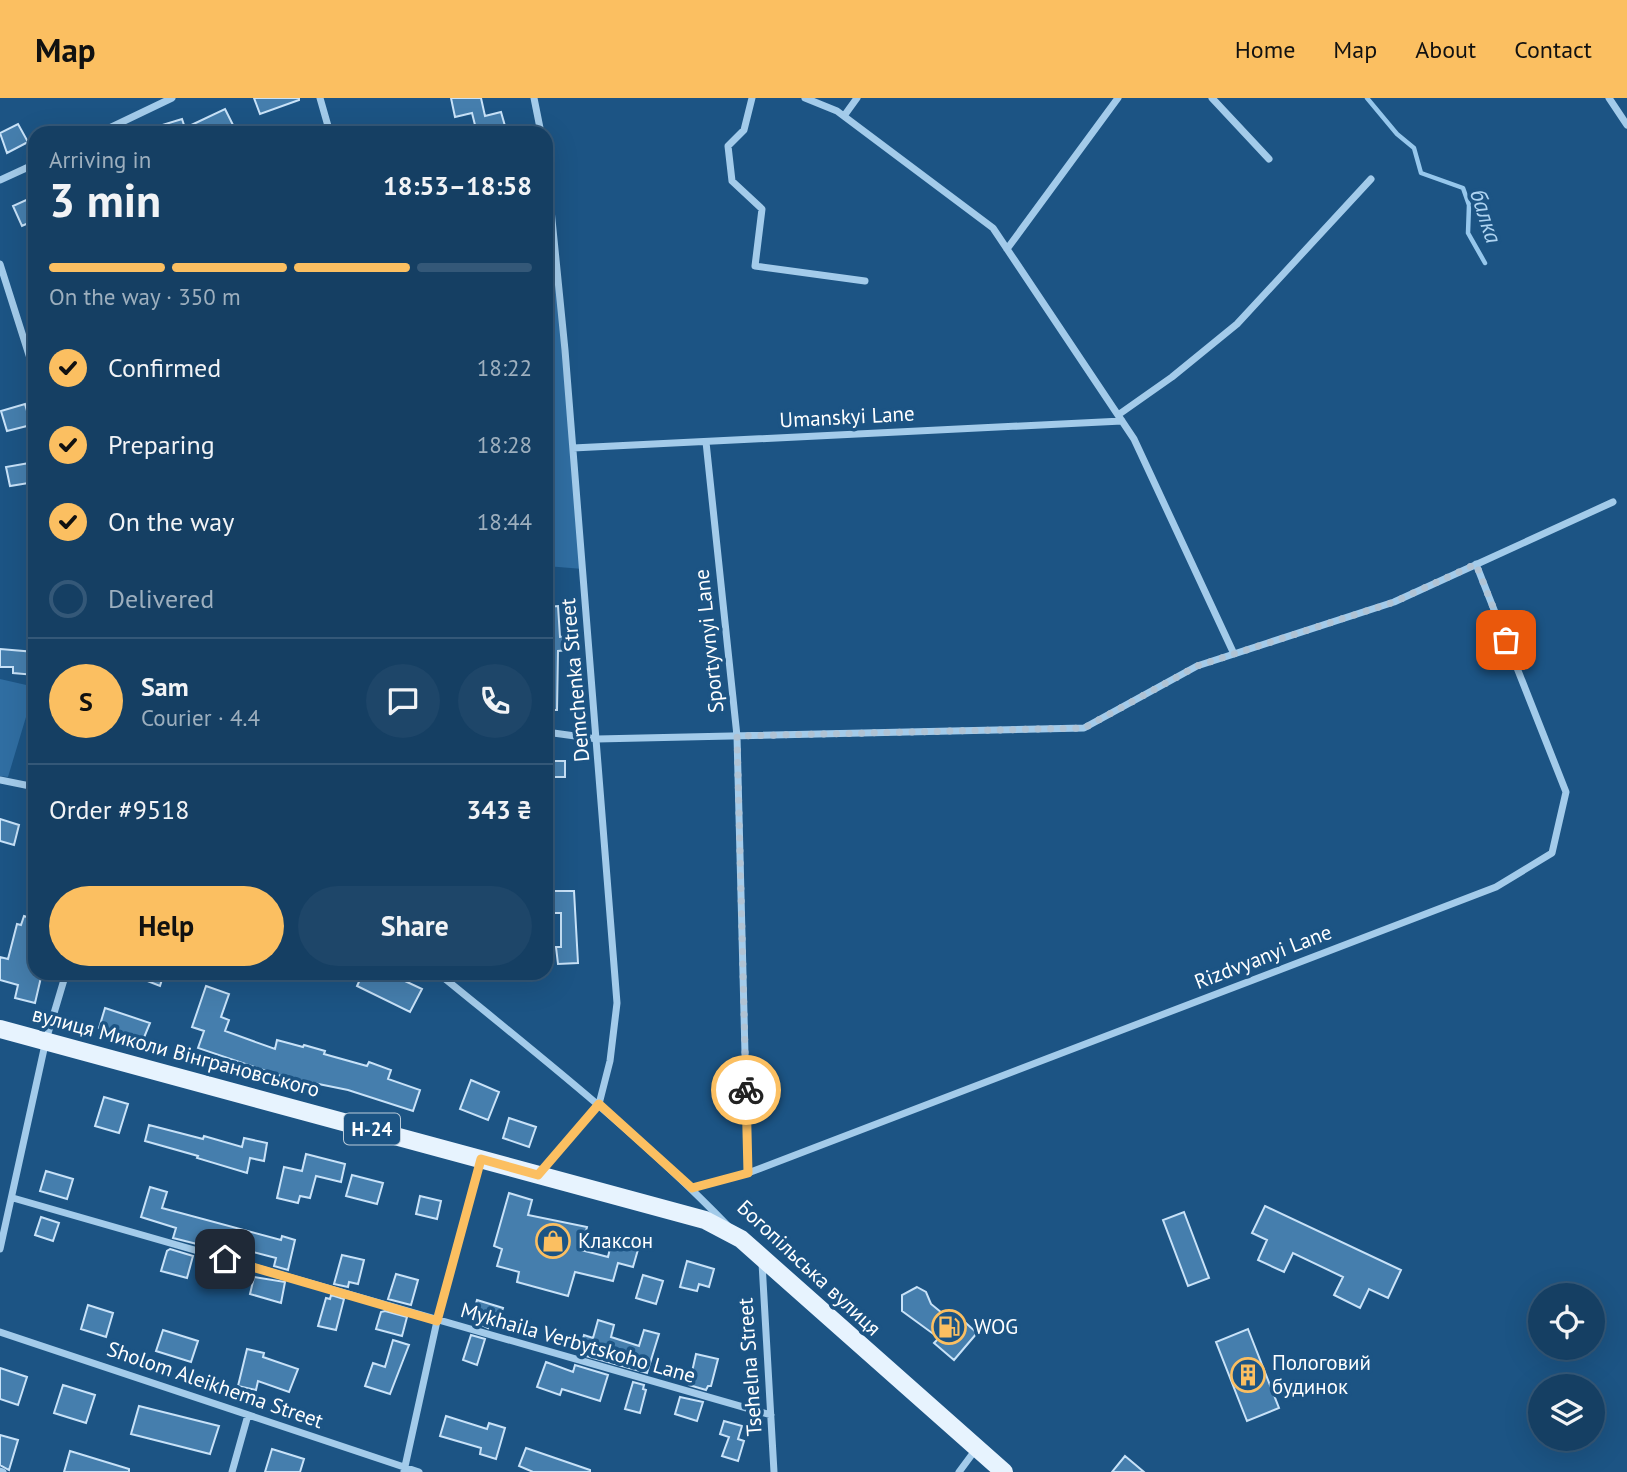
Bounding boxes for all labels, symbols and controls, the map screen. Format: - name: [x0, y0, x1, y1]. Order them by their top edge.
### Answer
- text: Map: [35, 28, 96, 71]
- text: Home: [1235, 34, 1295, 65]
- text: Map: [1333, 34, 1377, 65]
- text: About: [1415, 34, 1476, 65]
- text: Contact: [1514, 34, 1592, 65]
- text: Arriving in: [49, 145, 151, 174]
- text: 18:53–18:58: [383, 169, 532, 202]
- text: 3 min: [49, 170, 161, 230]
- water label: балка: [1464, 185, 1509, 247]
- text: On the way · 350 m: [49, 282, 241, 311]
- icon: check: [49, 349, 87, 387]
- text: Confirmed: [108, 351, 221, 384]
- text: 18:22: [477, 353, 532, 382]
- street label: Umanskyi Lane: [779, 399, 915, 434]
- icon: check: [49, 426, 87, 464]
- text: Preparing: [108, 428, 215, 461]
- text: 18:28: [477, 430, 532, 459]
- icon: check: [49, 503, 87, 541]
- text: On the way: [108, 505, 234, 538]
- text: 18:44: [477, 507, 532, 536]
- street label: Sportyvnyi Lane: [688, 568, 729, 714]
- text: Delivered: [108, 582, 214, 615]
- street label: Demchenka Street: [554, 597, 595, 763]
- pin: [1476, 610, 1536, 670]
- icon: bag: [1487, 621, 1525, 659]
- button: chat: [366, 664, 440, 738]
- button: phone: [458, 664, 532, 738]
- text: Sam: [141, 670, 189, 703]
- text: S: [79, 685, 93, 718]
- text: Courier · 4.4: [141, 703, 260, 732]
- text: Order #9518: [49, 793, 189, 826]
- text: 343 ₴: [466, 793, 532, 826]
- button: Help: [49, 886, 284, 966]
- button: Share: [298, 886, 532, 966]
- street label: Rizdvyanyi Lane: [1190, 918, 1335, 995]
- street label: вулиця Миколи Вінграновського: [29, 1000, 323, 1103]
- courier: [711, 1055, 781, 1125]
- icon: bike: [727, 1071, 765, 1109]
- road number: Н-24: [344, 1113, 400, 1144]
- street label: Богопільська вулиця: [732, 1194, 887, 1341]
- shop icon: Клаксон: [534, 1222, 572, 1260]
- place label: Клаксон: [578, 1227, 653, 1254]
- pin: [195, 1229, 255, 1289]
- icon: home: [206, 1240, 244, 1278]
- map controls: [1528, 1283, 1605, 1451]
- button: locate: [1528, 1283, 1605, 1360]
- street label: Mykhaila Verbytskoho Lane: [457, 1296, 699, 1389]
- street label: Tsehelna Street: [731, 1297, 768, 1437]
- fuel station icon: WOG: [930, 1308, 968, 1346]
- place label: WOG: [974, 1313, 1018, 1340]
- street label: Sholom Aleikhema Street: [103, 1335, 327, 1434]
- place label: Пологовий будинок: [1272, 1349, 1371, 1400]
- building icon: Пологовий будинок: [1229, 1356, 1267, 1394]
- button: layers: [1528, 1374, 1605, 1451]

